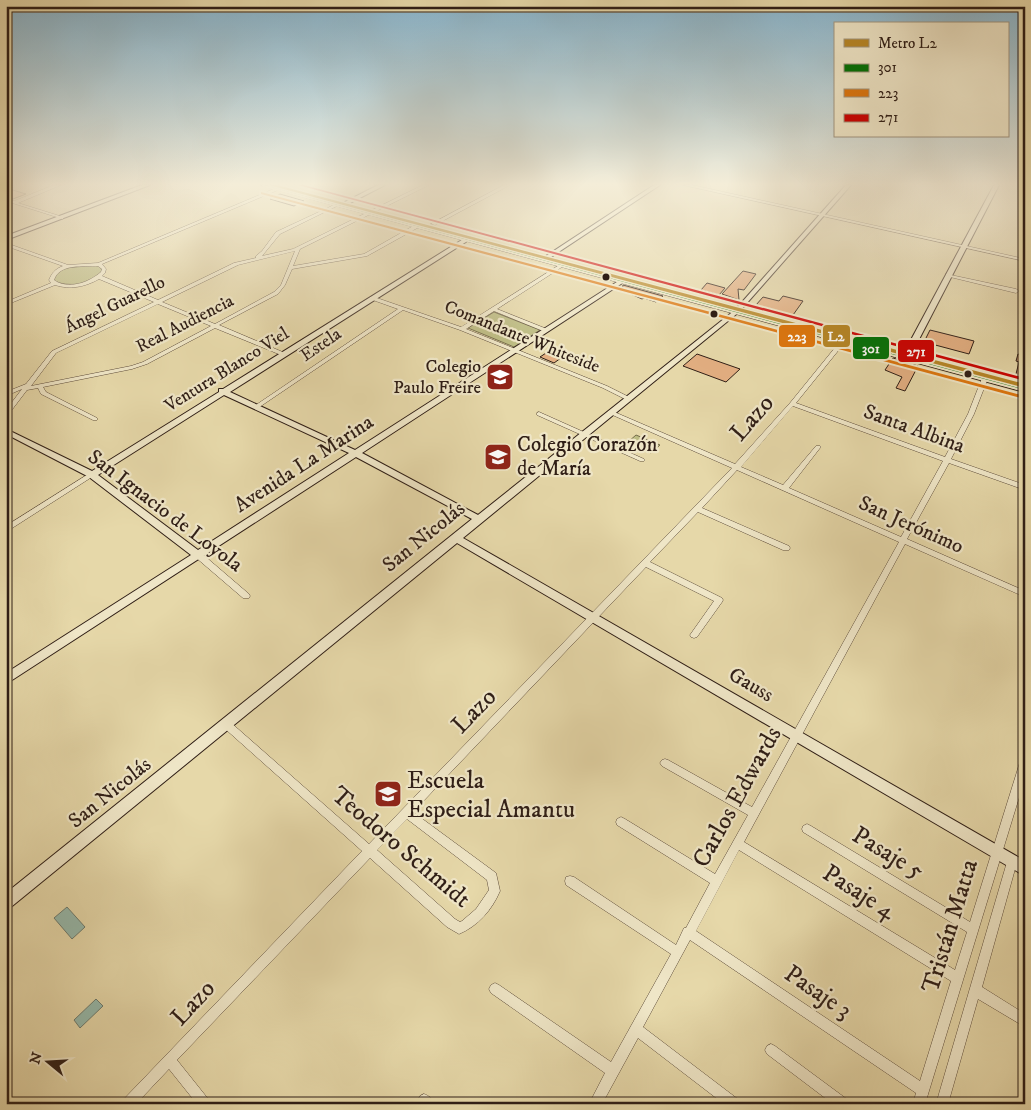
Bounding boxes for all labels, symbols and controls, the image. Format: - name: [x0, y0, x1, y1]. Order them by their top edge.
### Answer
- legend: [834, 22, 1008, 138]
- text: Metro L2: [878, 34, 937, 53]
- text: 301: [878, 58, 897, 77]
- text: 223: [878, 84, 898, 103]
- text: 271: [878, 108, 898, 127]
- street label: Ángel Guarello: [61, 270, 169, 339]
- unlabelled marker: [601, 272, 611, 282]
- street label: Real Audiencia: [132, 290, 238, 358]
- street label: Comandante Whiteside: [441, 296, 603, 378]
- unlabelled marker: [709, 309, 719, 319]
- street label: Ventura Blanco Viel: [160, 323, 294, 418]
- street label: Estela: [296, 323, 346, 367]
- line badge: 223: [778, 324, 816, 348]
- line badge: L2: [822, 324, 851, 348]
- text: 223: [788, 328, 806, 346]
- text: L2: [828, 328, 846, 346]
- line badge: 301: [852, 336, 890, 360]
- line badge: 271: [897, 339, 935, 363]
- text: 301: [862, 340, 880, 358]
- text: 271: [906, 343, 926, 361]
- place label: Colegio Paulo Freire: [393, 356, 481, 399]
- school or university icon: Colegio Paulo Freire: [485, 362, 515, 392]
- unlabelled marker: [963, 369, 973, 379]
- street label: Lazo: [723, 388, 781, 448]
- street label: Santa Albina: [860, 399, 968, 459]
- street label: Avenida La Marina: [229, 409, 379, 519]
- place label: Colegio Corazón de María: [517, 432, 658, 482]
- school or university icon: Colegio Corazón de María: [483, 442, 513, 472]
- street label: San Ignacio de Loyola: [82, 444, 248, 578]
- street label: San Jerónimo: [854, 490, 968, 560]
- street label: San Nicolás: [377, 496, 471, 578]
- street label: Gauss: [724, 662, 778, 708]
- street label: Lazo: [445, 682, 503, 740]
- street label: Carlos Edwards: [686, 721, 788, 873]
- street label: San Nicolás: [63, 752, 157, 834]
- place label: Escuela Especial Amantu: [407, 765, 575, 825]
- school or university icon: Escuela Especial Amantu: [373, 779, 403, 809]
- street label: Teodoro Schmidt: [325, 780, 477, 914]
- street label: Pasaje 5: [846, 820, 930, 886]
- street label: Tristán Matta: [915, 855, 985, 996]
- street label: Pasaje 4: [817, 858, 902, 927]
- street label: Pasaje 3: [778, 958, 858, 1026]
- street label: Lazo: [164, 974, 222, 1032]
- north arrow: [22, 1038, 72, 1088]
- text: N: [26, 1050, 47, 1067]

